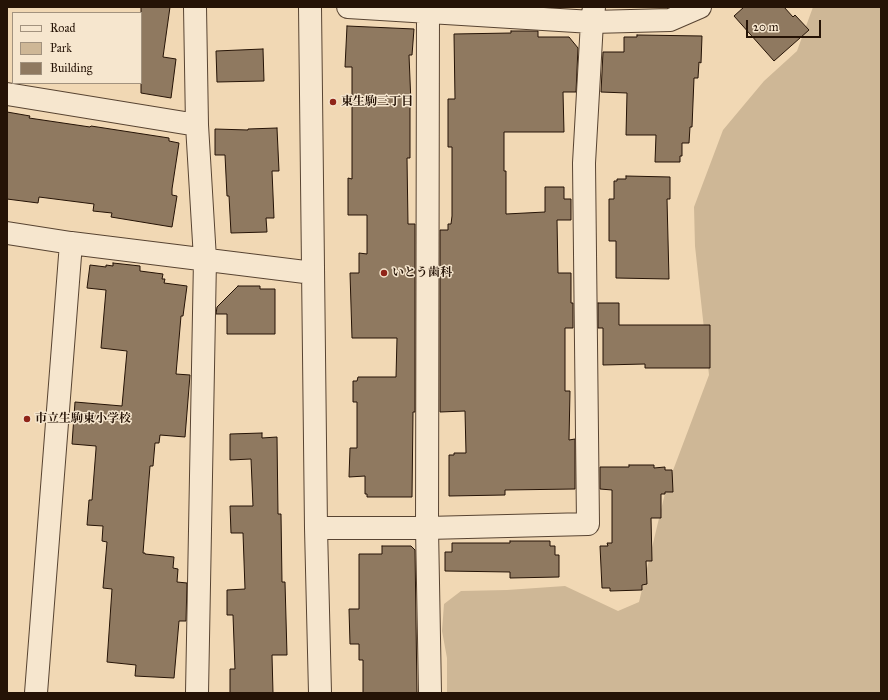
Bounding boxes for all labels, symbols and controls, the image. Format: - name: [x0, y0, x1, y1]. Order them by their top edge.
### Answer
- legend: [12, 12, 142, 84]
- scale bar: [748, 12, 823, 38]
- text: 20 m: [753, 20, 779, 34]
- text: Road: [50, 21, 76, 35]
- text: Park: [50, 41, 72, 55]
- text: Building: [50, 61, 92, 75]
- place label: 東生駒三丁目: [341, 95, 413, 109]
- marker: 東生駒三丁目: [328, 97, 338, 107]
- place label: いとう歯科: [392, 266, 452, 280]
- marker: いとう歯科: [379, 268, 389, 278]
- place label: 市立生駒東小学校: [35, 412, 131, 426]
- marker: 市立生駒東小学校: [22, 414, 32, 424]

